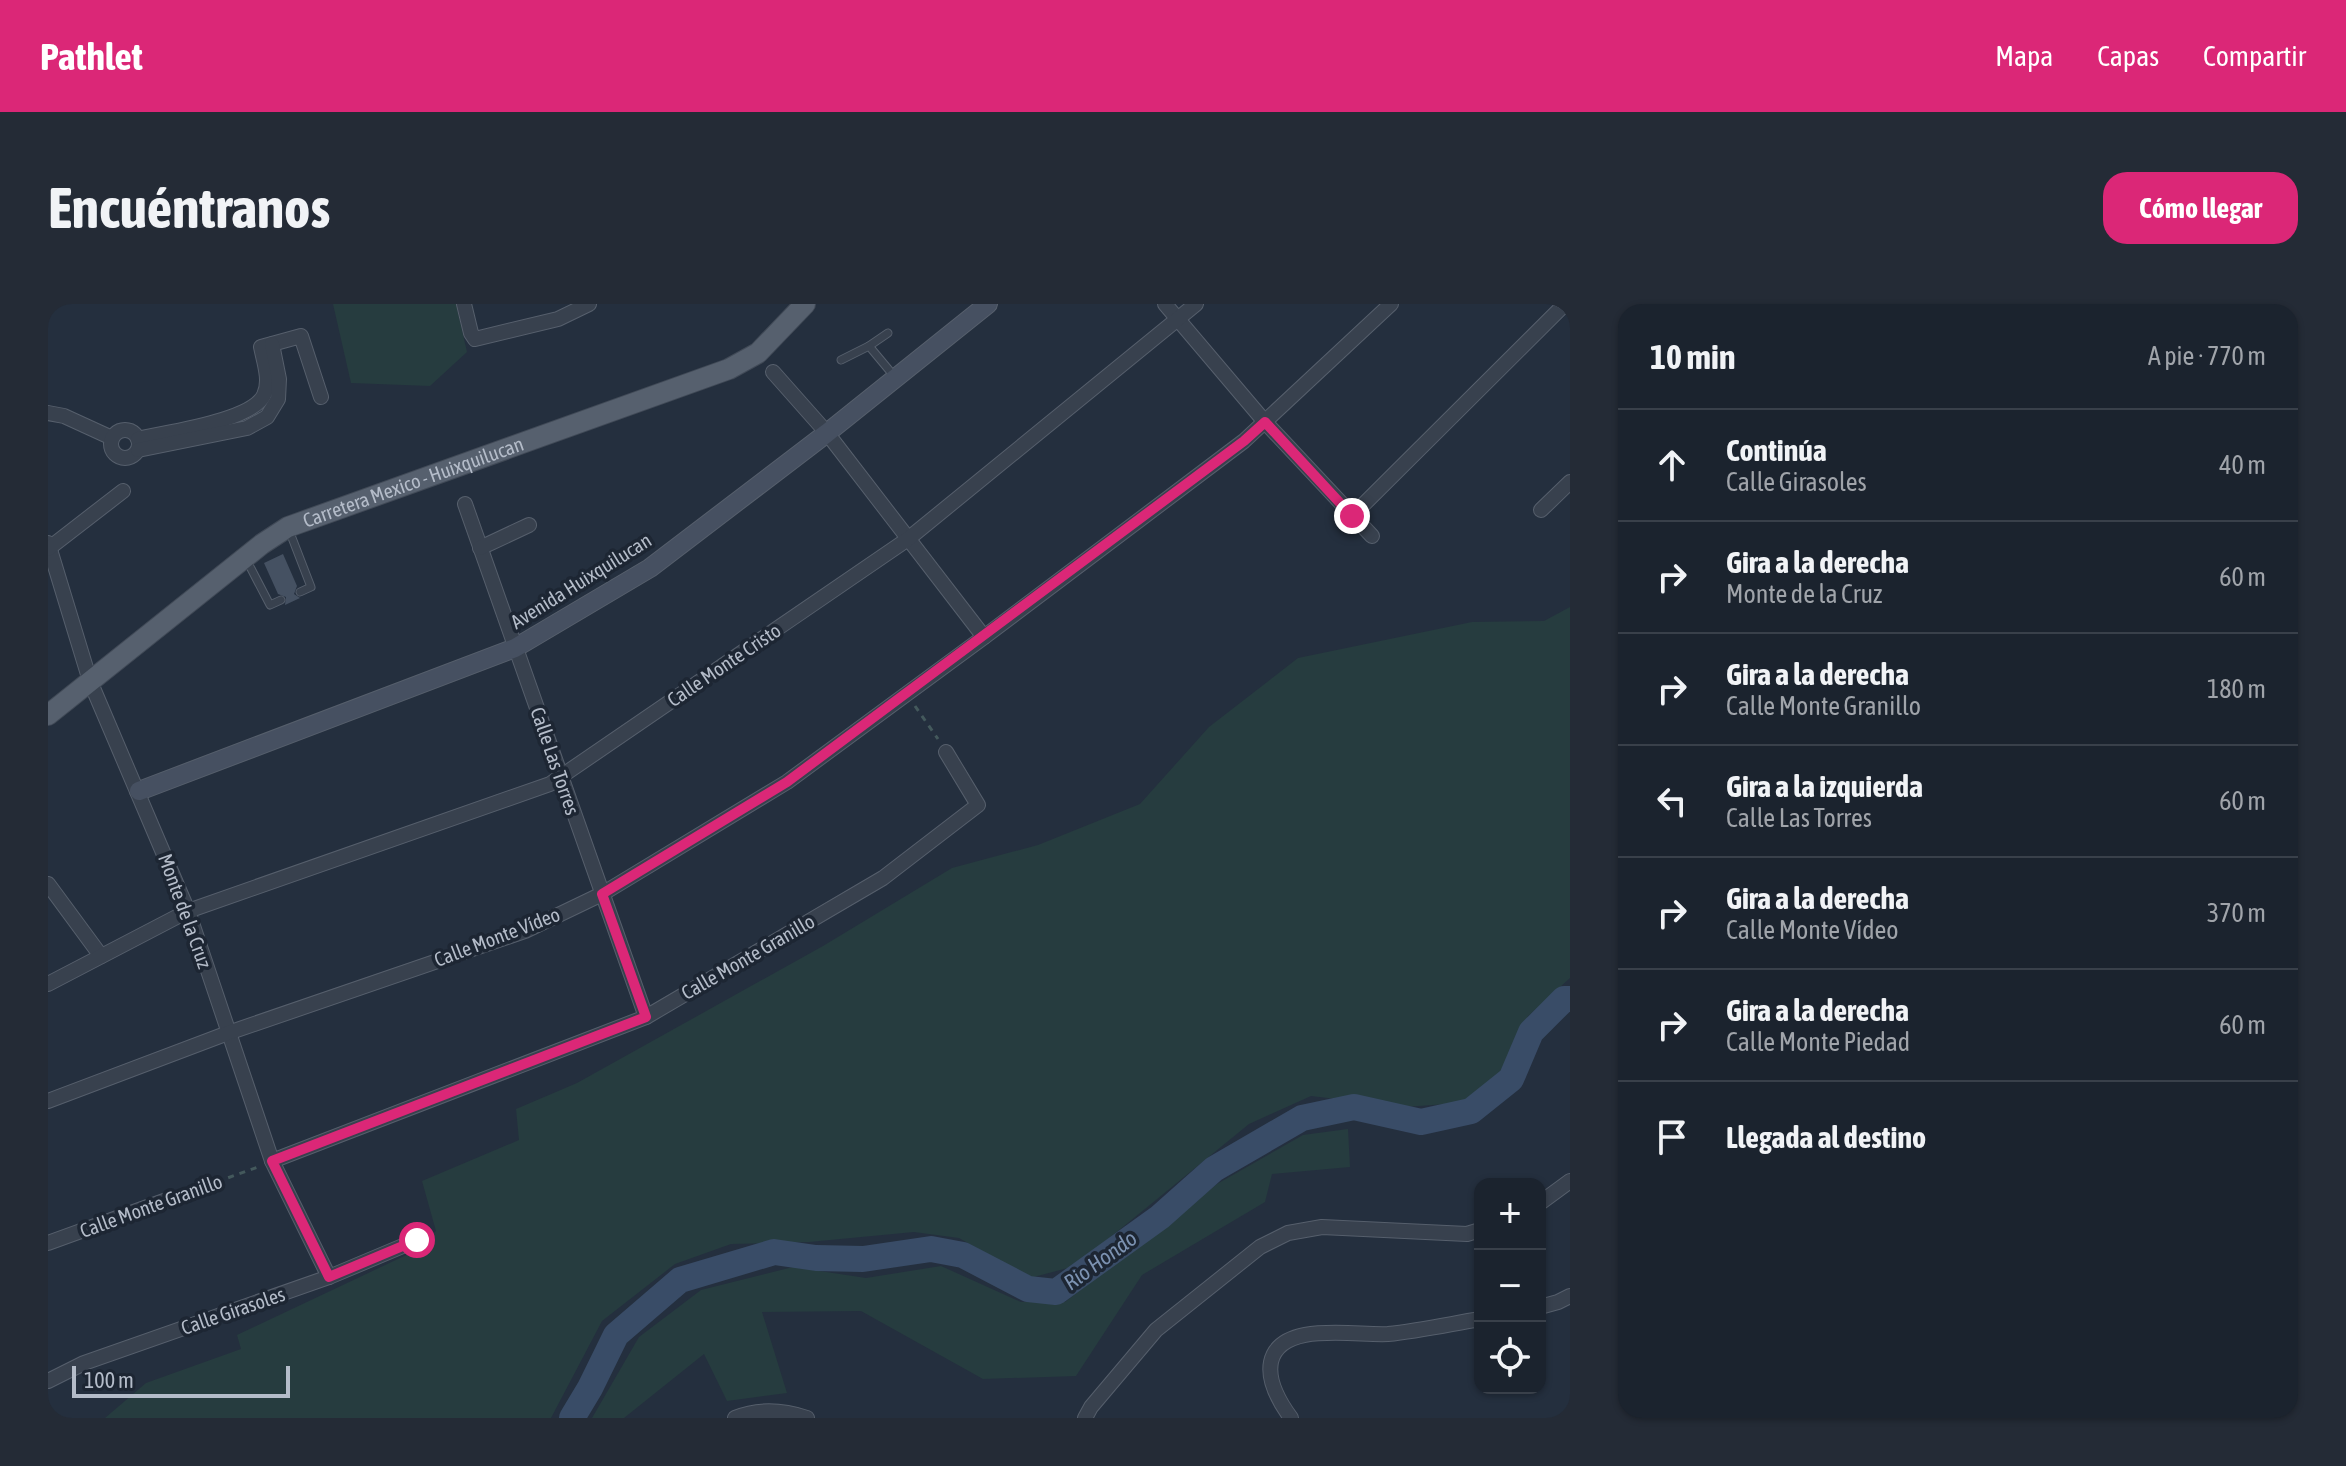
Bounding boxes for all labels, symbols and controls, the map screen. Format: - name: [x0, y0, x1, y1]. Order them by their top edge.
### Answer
- text: Pathlet: [40, 35, 143, 78]
- text: Mapa: [1995, 40, 2053, 72]
- text: Capas: [2097, 40, 2159, 72]
- text: Compartir: [2203, 40, 2306, 72]
- button: Cómo llegar: [2103, 172, 2298, 244]
- text: Encuéntranos: [48, 176, 330, 240]
- text: 10 min: [1650, 337, 1735, 376]
- text: A pie · 770 m: [2148, 341, 2266, 371]
- street label: Carretera Mexico - Huixquilucan: [300, 432, 526, 532]
- text: Continúa: [1726, 433, 1827, 467]
- icon: ahead: [1650, 443, 1694, 487]
- text: 40 m: [2219, 450, 2266, 480]
- text: Calle Girasoles: [1726, 467, 1867, 497]
- route end: [1334, 498, 1370, 534]
- street label: Avenida Huixquilucan: [506, 528, 655, 633]
- text: Gira a la derecha: [1726, 545, 1909, 579]
- icon: right: [1650, 555, 1694, 599]
- text: 60 m: [2219, 562, 2266, 592]
- text: Monte de la Cruz: [1726, 579, 1882, 609]
- street label: Calle Monte Cristo: [663, 618, 785, 711]
- text: Gira a la derecha: [1726, 657, 1909, 691]
- icon: right: [1650, 667, 1694, 711]
- text: 180 m: [2207, 674, 2266, 704]
- text: Calle Monte Granillo: [1726, 691, 1921, 721]
- street label: Calle Las Torres: [526, 704, 585, 818]
- text: Gira a la izquierda: [1726, 769, 1923, 803]
- icon: left: [1650, 779, 1694, 823]
- text: 60 m: [2219, 786, 2266, 816]
- text: Calle Las Torres: [1726, 803, 1872, 833]
- street label: Monte de la Cruz: [154, 850, 217, 971]
- text: Gira a la derecha: [1726, 881, 1909, 915]
- icon: right: [1650, 891, 1694, 935]
- text: 370 m: [2207, 898, 2266, 928]
- street label: Calle Monte Vídeo: [431, 902, 563, 971]
- street label: Calle Monte Granillo: [677, 909, 818, 1004]
- text: Calle Monte Vídeo: [1726, 915, 1898, 945]
- text: Gira a la derecha: [1726, 993, 1909, 1027]
- icon: right: [1650, 1003, 1694, 1047]
- text: 60 m: [2219, 1010, 2266, 1040]
- text: Calle Monte Piedad: [1726, 1027, 1910, 1057]
- icon: arrive: [1650, 1115, 1694, 1159]
- text: Llegada al destino: [1726, 1120, 1926, 1154]
- street label: Calle Monte Granillo: [76, 1169, 225, 1242]
- map controls: [1474, 1178, 1546, 1394]
- button: +: [1474, 1178, 1546, 1250]
- route start: [399, 1222, 435, 1258]
- water label: Rio Hondo: [1058, 1225, 1142, 1295]
- button: −: [1474, 1250, 1546, 1322]
- street label: Calle Girasoles: [178, 1282, 288, 1339]
- button: locate: [1474, 1322, 1546, 1394]
- scale bar: [72, 1362, 290, 1398]
- text: 100 m: [84, 1367, 134, 1393]

